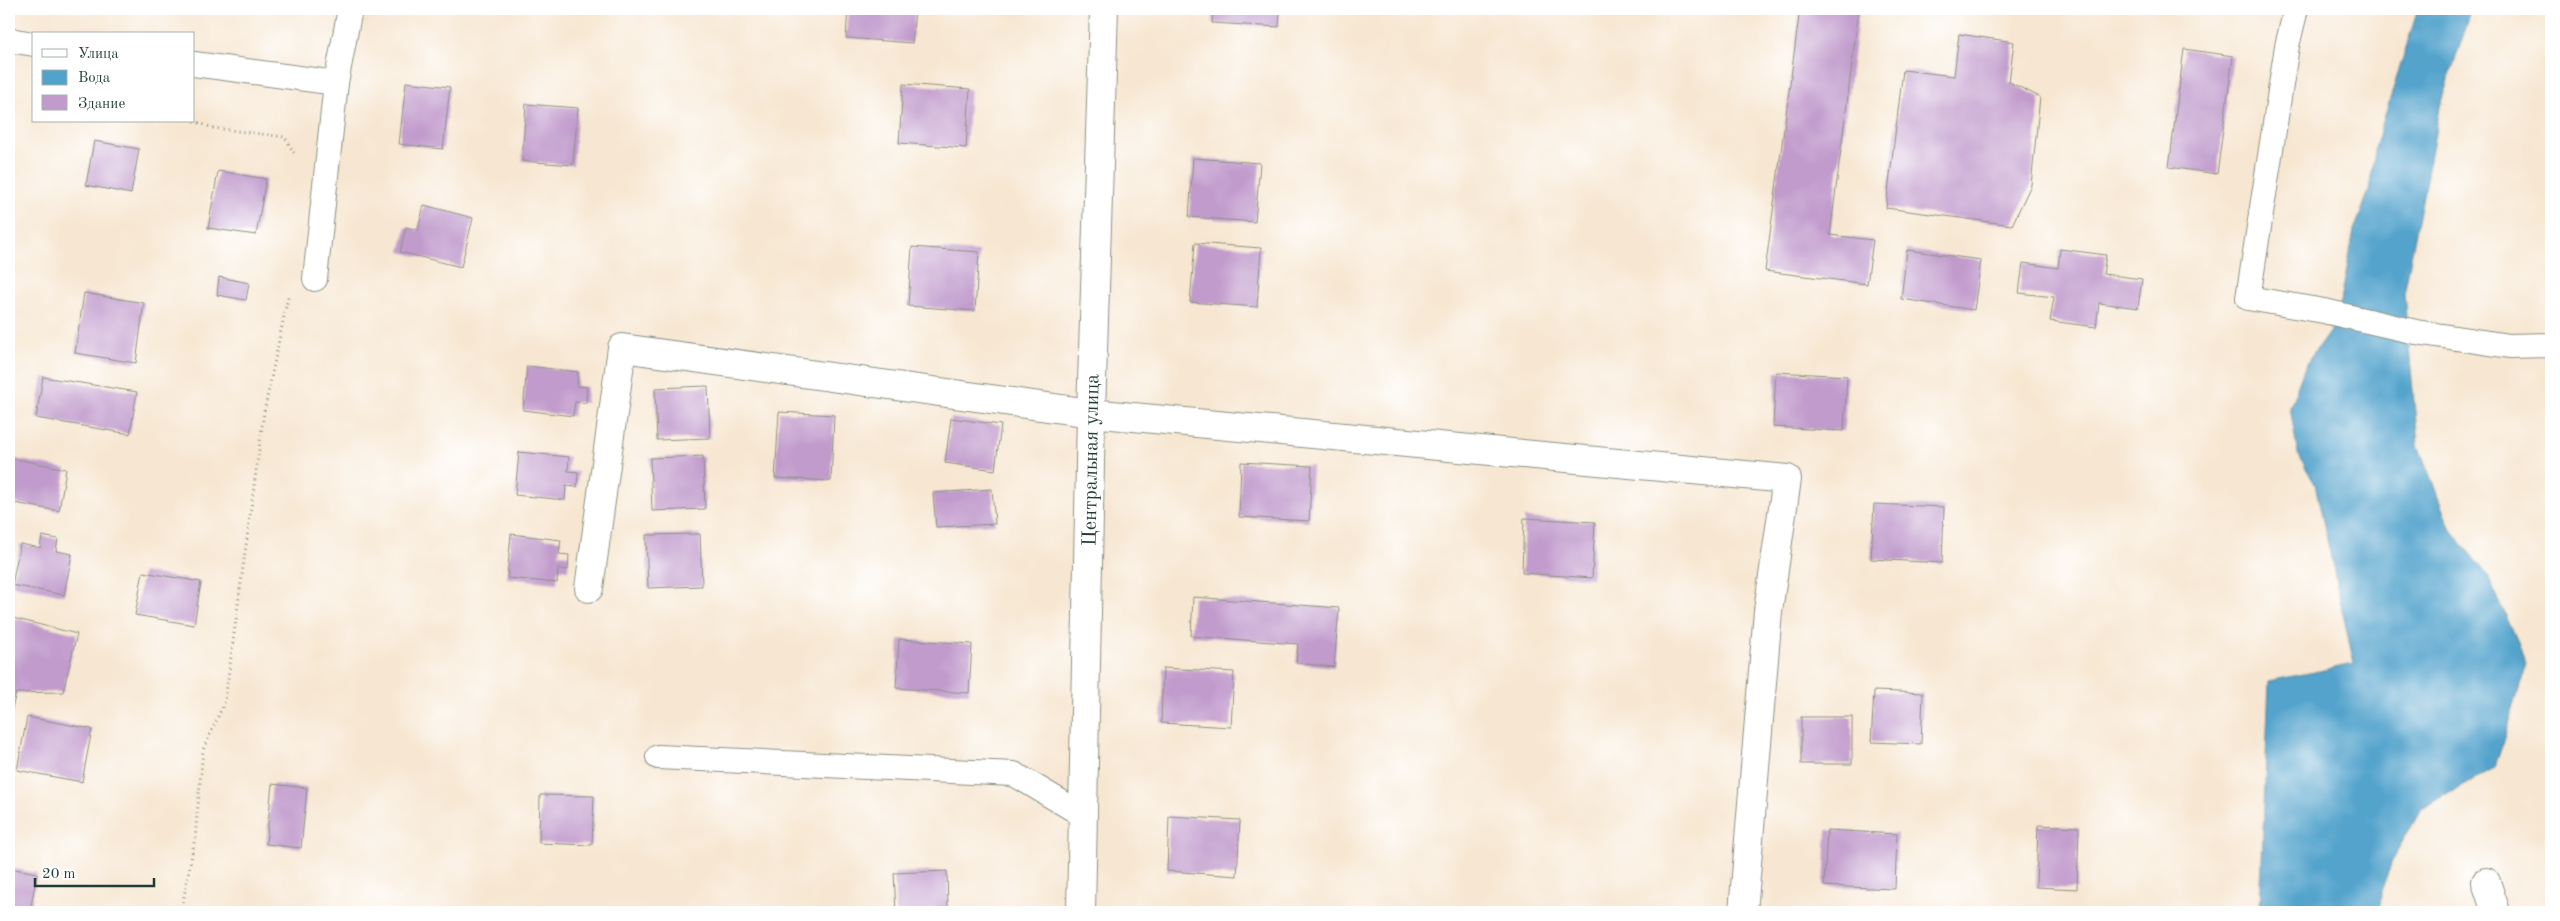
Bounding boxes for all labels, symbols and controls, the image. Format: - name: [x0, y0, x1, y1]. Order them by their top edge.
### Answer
- legend: [32, 32, 195, 122]
- text: Улица: [78, 47, 119, 62]
- text: Вода: [78, 71, 111, 86]
- text: Здание: [78, 97, 125, 112]
- street label: Центральная улица: [1080, 374, 1104, 546]
- scale bar: [35, 856, 154, 888]
- text: 20 m: [42, 867, 76, 882]

